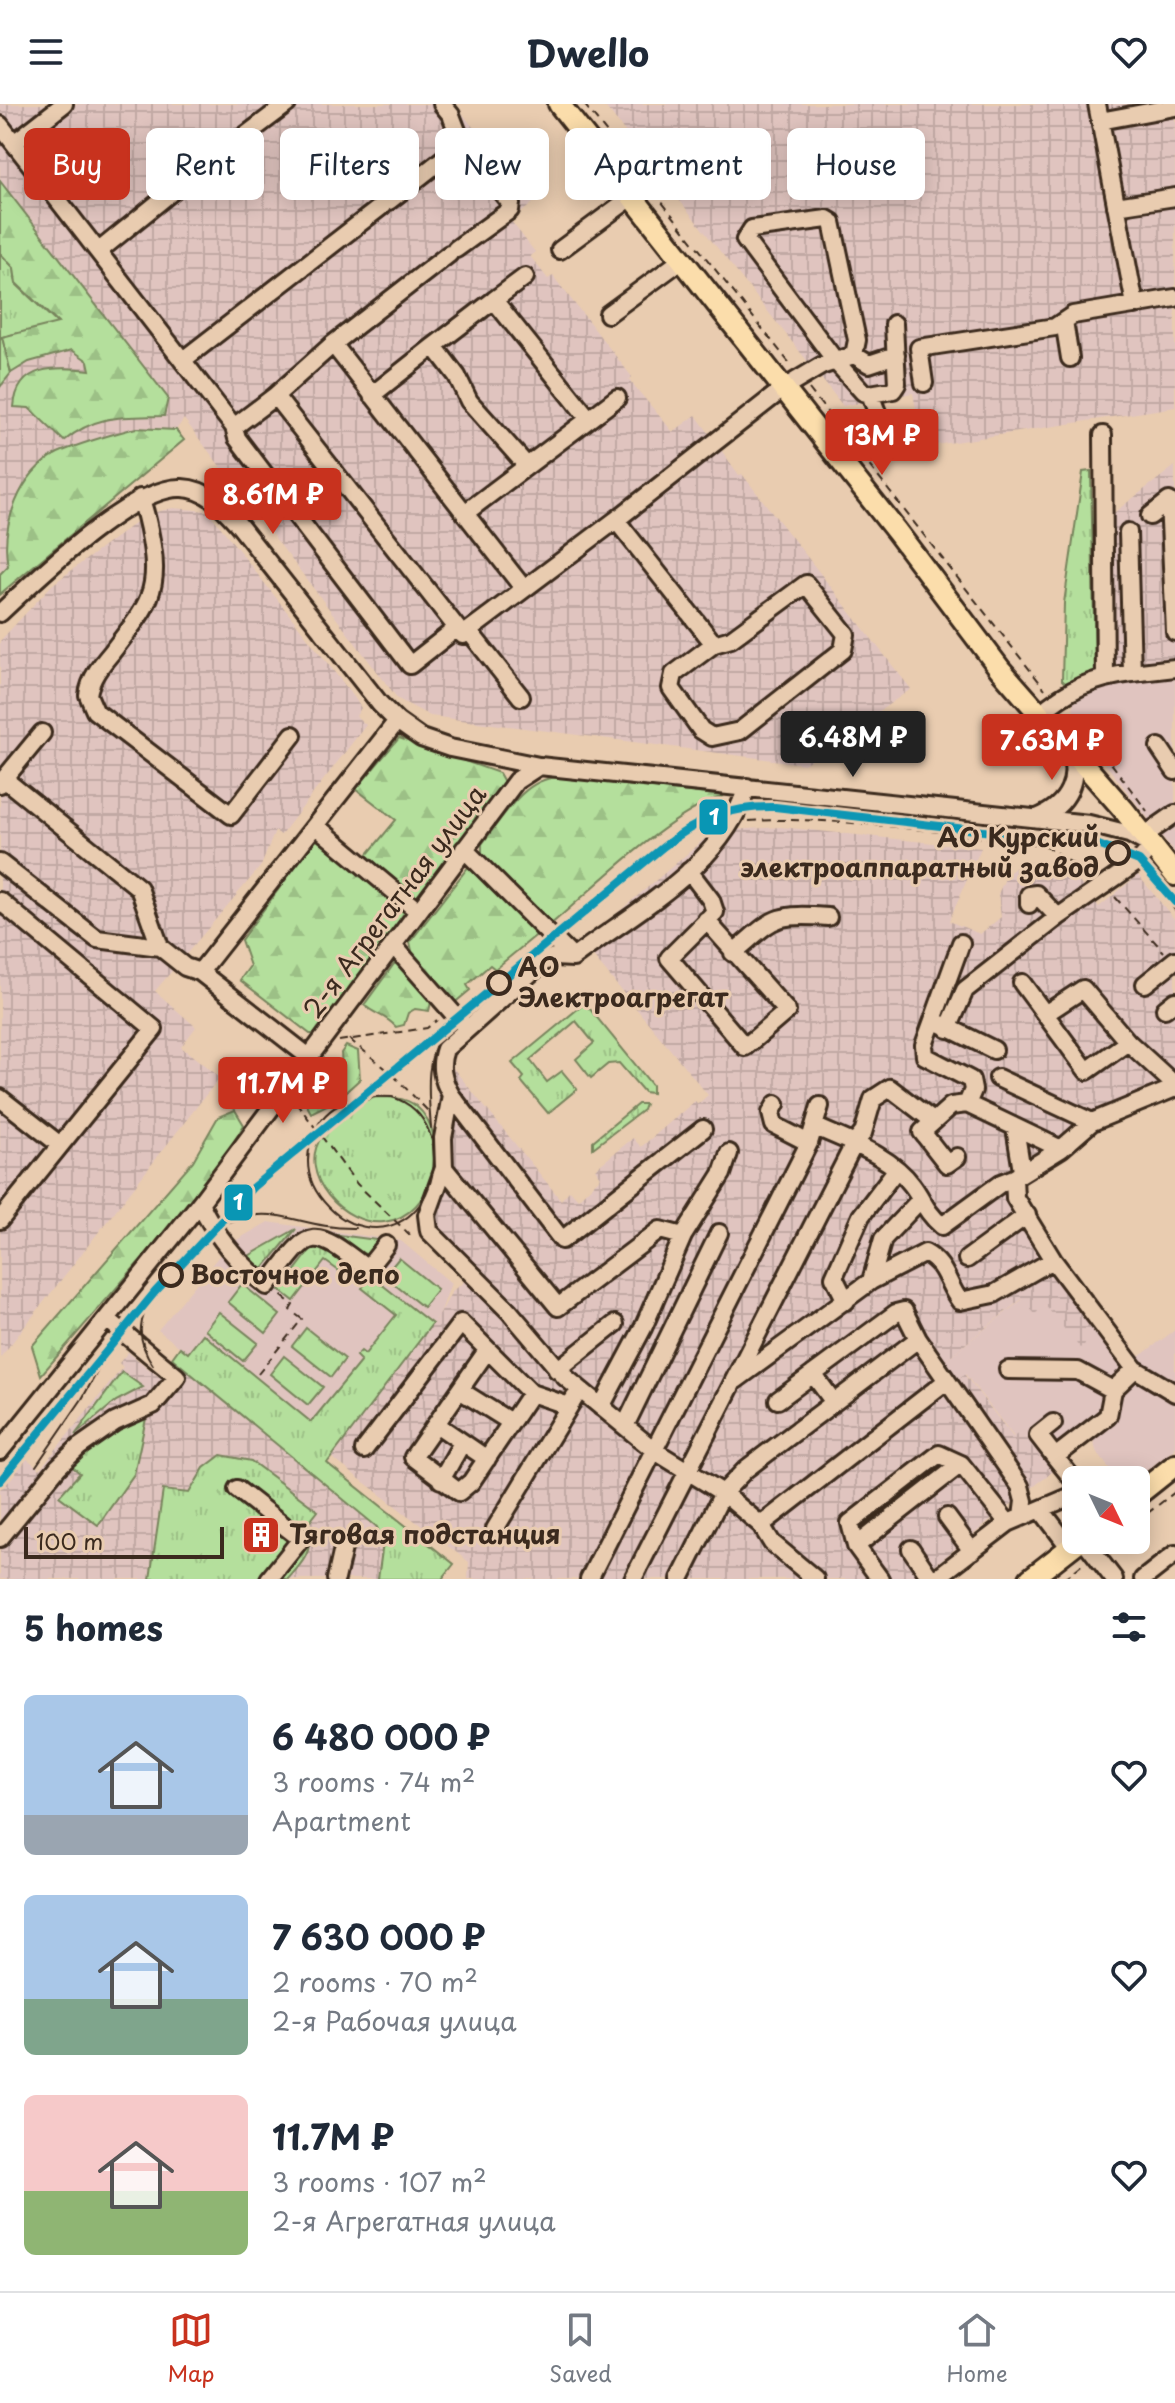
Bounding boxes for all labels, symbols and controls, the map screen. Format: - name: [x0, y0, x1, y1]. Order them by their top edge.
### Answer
- text: Dwello: [526, 25, 649, 79]
- icon: menu: [24, 30, 68, 74]
- icon: heart: [1107, 30, 1151, 74]
- chip: Buy: [24, 128, 130, 200]
- chip: Rent: [146, 128, 264, 200]
- chip: Filters: [280, 128, 419, 200]
- chip: New: [435, 128, 549, 200]
- chip: Apartment: [565, 128, 771, 200]
- chip: House: [787, 128, 925, 200]
- pin: 13M ₽: [826, 409, 938, 477]
- text: 13M ₽: [843, 415, 921, 454]
- pin: 8.61M ₽: [199, 468, 347, 536]
- text: 8.61M ₽: [222, 474, 324, 513]
- pin: 6.48M ₽: [779, 711, 927, 779]
- pin: 7.63M ₽: [978, 714, 1126, 782]
- text: 6.48M ₽: [799, 717, 907, 756]
- text: 7.63M ₽: [1000, 720, 1104, 759]
- street label: 2-я Агрегатная улица: [293, 776, 495, 1026]
- line badge: 1: [698, 798, 729, 836]
- text: 1: [709, 799, 719, 832]
- place label: АО Курский электроаппаратный завод: [740, 817, 1099, 886]
- marker: АО Курский электроаппаратный завод: [1106, 841, 1130, 865]
- place label: АО Электроагрегат: [518, 947, 730, 1016]
- marker: АО Электроагрегат: [487, 971, 511, 995]
- pin: 11.7M ₽: [209, 1057, 357, 1125]
- text: 11.7M ₽: [236, 1063, 330, 1102]
- line badge: 1: [223, 1183, 254, 1222]
- text: 1: [233, 1184, 243, 1217]
- place label: Восточное депо: [190, 1254, 400, 1293]
- marker: Восточное депо: [159, 1263, 183, 1287]
- north arrow: [1062, 1466, 1150, 1554]
- map controls: [1062, 1466, 1150, 1554]
- building icon: Тяговая подстанция: [240, 1514, 282, 1556]
- place label: Тяговая подстанция: [289, 1514, 560, 1553]
- scale bar: [24, 1523, 224, 1559]
- text: 100 m: [36, 1524, 103, 1557]
- text: 5 homes: [24, 1601, 163, 1653]
- icon: filters: [1107, 1605, 1151, 1649]
- text: 6 480 000 ₽: [272, 1710, 490, 1762]
- icon: home: [88, 1727, 184, 1823]
- icon: heart: [1107, 1753, 1151, 1797]
- text: 3 rooms · 74 m²: [272, 1762, 476, 1801]
- text: Apartment: [272, 1801, 411, 1840]
- text: 7 630 000 ₽: [272, 1910, 485, 1962]
- icon: home: [88, 1927, 184, 2023]
- icon: heart: [1107, 1953, 1151, 1997]
- text: 2 rooms · 70 m²: [272, 1962, 478, 2001]
- text: 2-я Рабочая улица: [272, 2001, 517, 2040]
- text: 11.7M ₽: [272, 2110, 394, 2162]
- icon: home: [88, 2127, 184, 2223]
- icon: heart: [1107, 2153, 1151, 2197]
- text: 3 rooms · 107 m²: [272, 2162, 487, 2201]
- text: 2-я Агрегатная улица: [272, 2201, 556, 2240]
- tab: Map: [167, 2308, 214, 2389]
- tab: Saved: [549, 2308, 612, 2389]
- tab: Home: [946, 2308, 1008, 2389]

